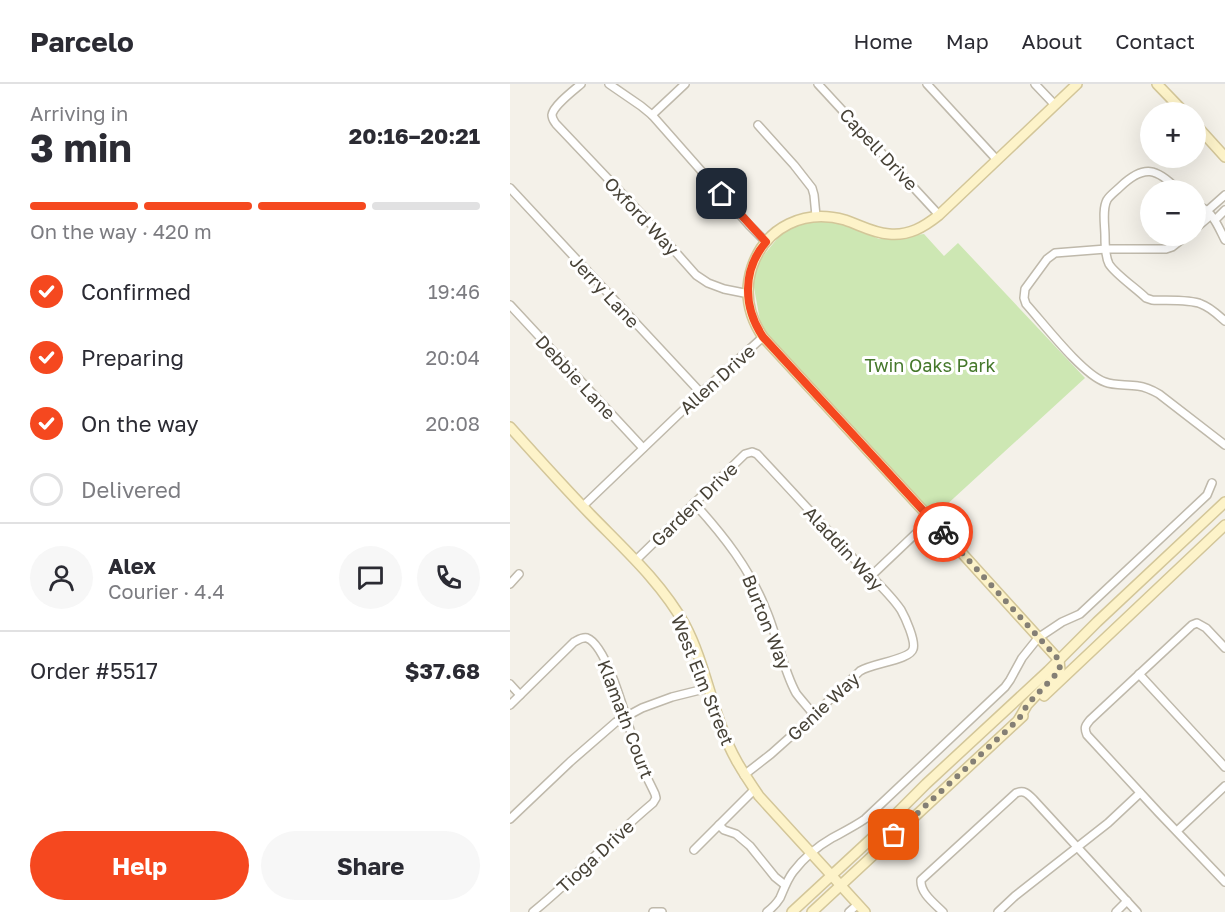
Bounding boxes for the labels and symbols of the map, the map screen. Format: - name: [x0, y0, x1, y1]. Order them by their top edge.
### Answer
- street label: Capell Drive: [835, 103, 923, 195]
- pin: [696, 168, 747, 219]
- street label: Oxford Way: [600, 172, 684, 260]
- street label: Jerry Lane: [566, 250, 644, 332]
- street label: Debbie Lane: [531, 330, 621, 424]
- street label: Allen Drive: [675, 339, 759, 419]
- park label: Twin Oaks Park: [864, 354, 996, 376]
- street label: Garden Drive: [646, 457, 742, 551]
- street label: Aladdin Way: [800, 502, 888, 594]
- courier: [913, 502, 973, 562]
- street label: Burton Way: [738, 571, 796, 673]
- street label: West Elm Street: [667, 612, 739, 748]
- street label: Klamath Court: [593, 657, 659, 781]
- street label: Genie Way: [782, 667, 864, 745]
- pin: [868, 809, 919, 860]
- street label: Tioga Drive: [552, 815, 638, 897]

